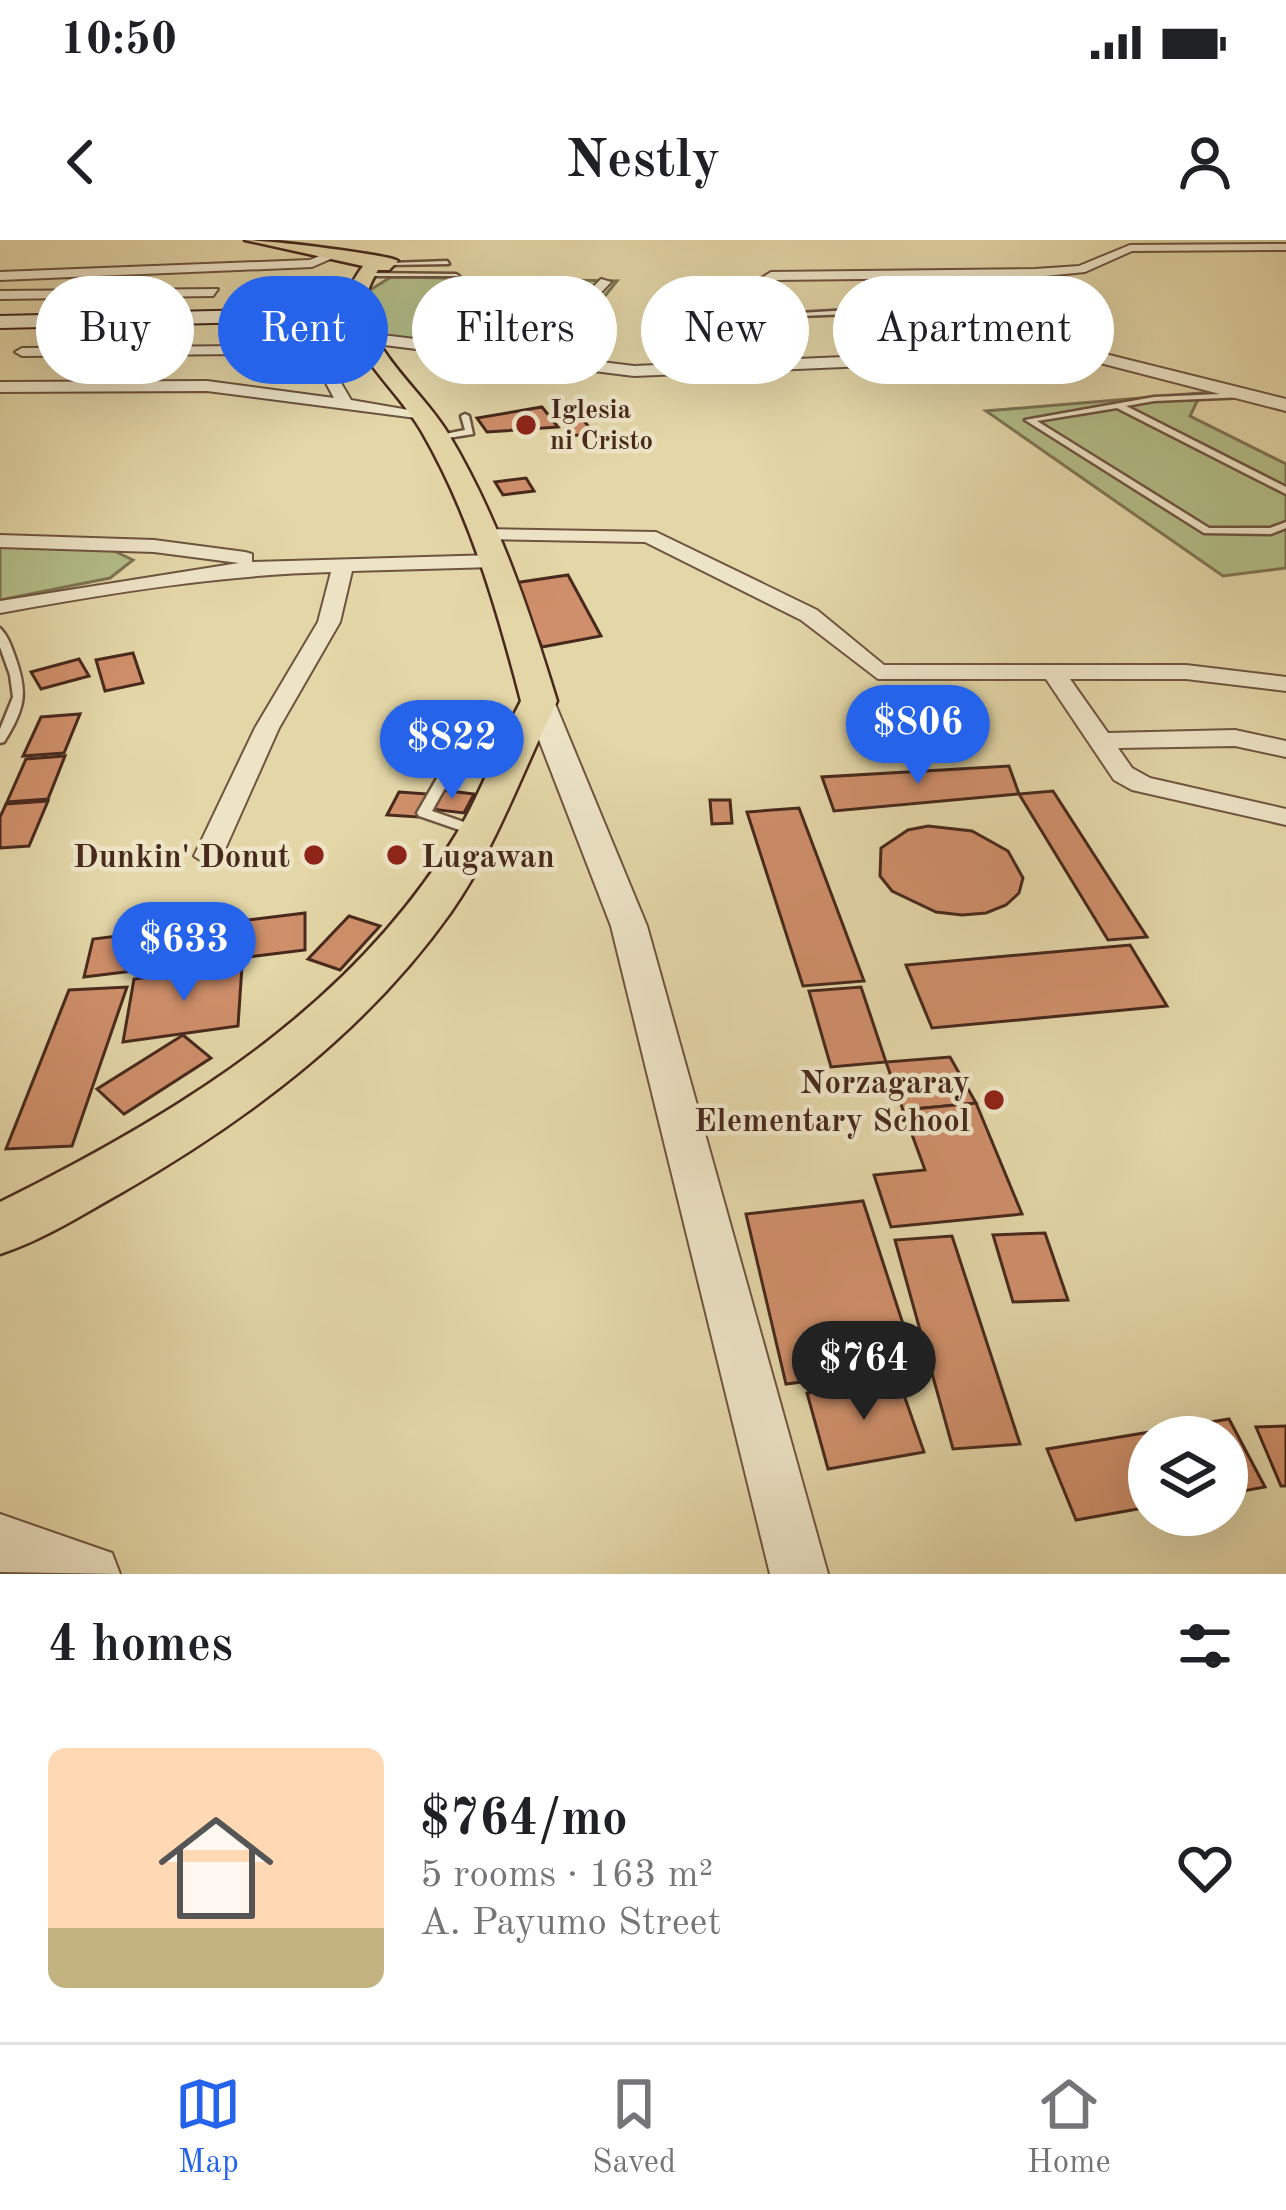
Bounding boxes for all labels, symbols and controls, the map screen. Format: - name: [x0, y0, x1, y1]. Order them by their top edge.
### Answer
- text: 10:50: [60, 19, 177, 64]
- icon: back: [48, 129, 114, 195]
- icon: person: [1172, 129, 1238, 195]
- text: Nestly: [566, 135, 720, 189]
- chip: Buy: [36, 276, 194, 384]
- chip: Rent: [218, 276, 388, 384]
- chip: Filters: [412, 276, 617, 384]
- chip: New: [641, 276, 809, 384]
- chip: Apartment: [833, 276, 1114, 384]
- place label: Iglesia ni Cristo: [550, 397, 653, 455]
- marker: Iglesia ni Cristo: [513, 412, 539, 438]
- pin: $806: [847, 685, 989, 787]
- pin: $822: [381, 700, 523, 802]
- text: $806: [873, 704, 963, 743]
- text: $822: [407, 719, 497, 758]
- place label: Dunkin' Donut: [73, 842, 290, 875]
- marker: Dunkin' Donut: [301, 842, 327, 868]
- marker: Lugawan: [384, 842, 410, 868]
- place label: Lugawan: [421, 842, 555, 875]
- pin: $633: [113, 902, 255, 1004]
- text: $633: [139, 921, 229, 960]
- place label: Norzagaray Elementary School: [694, 1068, 970, 1139]
- marker: Norzagaray Elementary School: [981, 1087, 1007, 1113]
- pin: $764: [793, 1321, 935, 1423]
- text: $764: [819, 1340, 909, 1379]
- map controls: [1128, 1416, 1248, 1536]
- button: layers: [1128, 1416, 1248, 1536]
- icon: filters: [1172, 1613, 1238, 1679]
- text: 4 homes: [48, 1621, 233, 1672]
- text: $764/mo: [420, 1795, 628, 1846]
- icon: home: [144, 1796, 288, 1940]
- icon: heart: [1172, 1835, 1238, 1901]
- text: 5 rooms · 163 m²: [420, 1856, 713, 1895]
- text: A. Payumo Street: [420, 1904, 721, 1943]
- tab: Map: [175, 2071, 241, 2184]
- tab: Saved: [592, 2071, 676, 2184]
- tab: Home: [1027, 2071, 1111, 2184]

